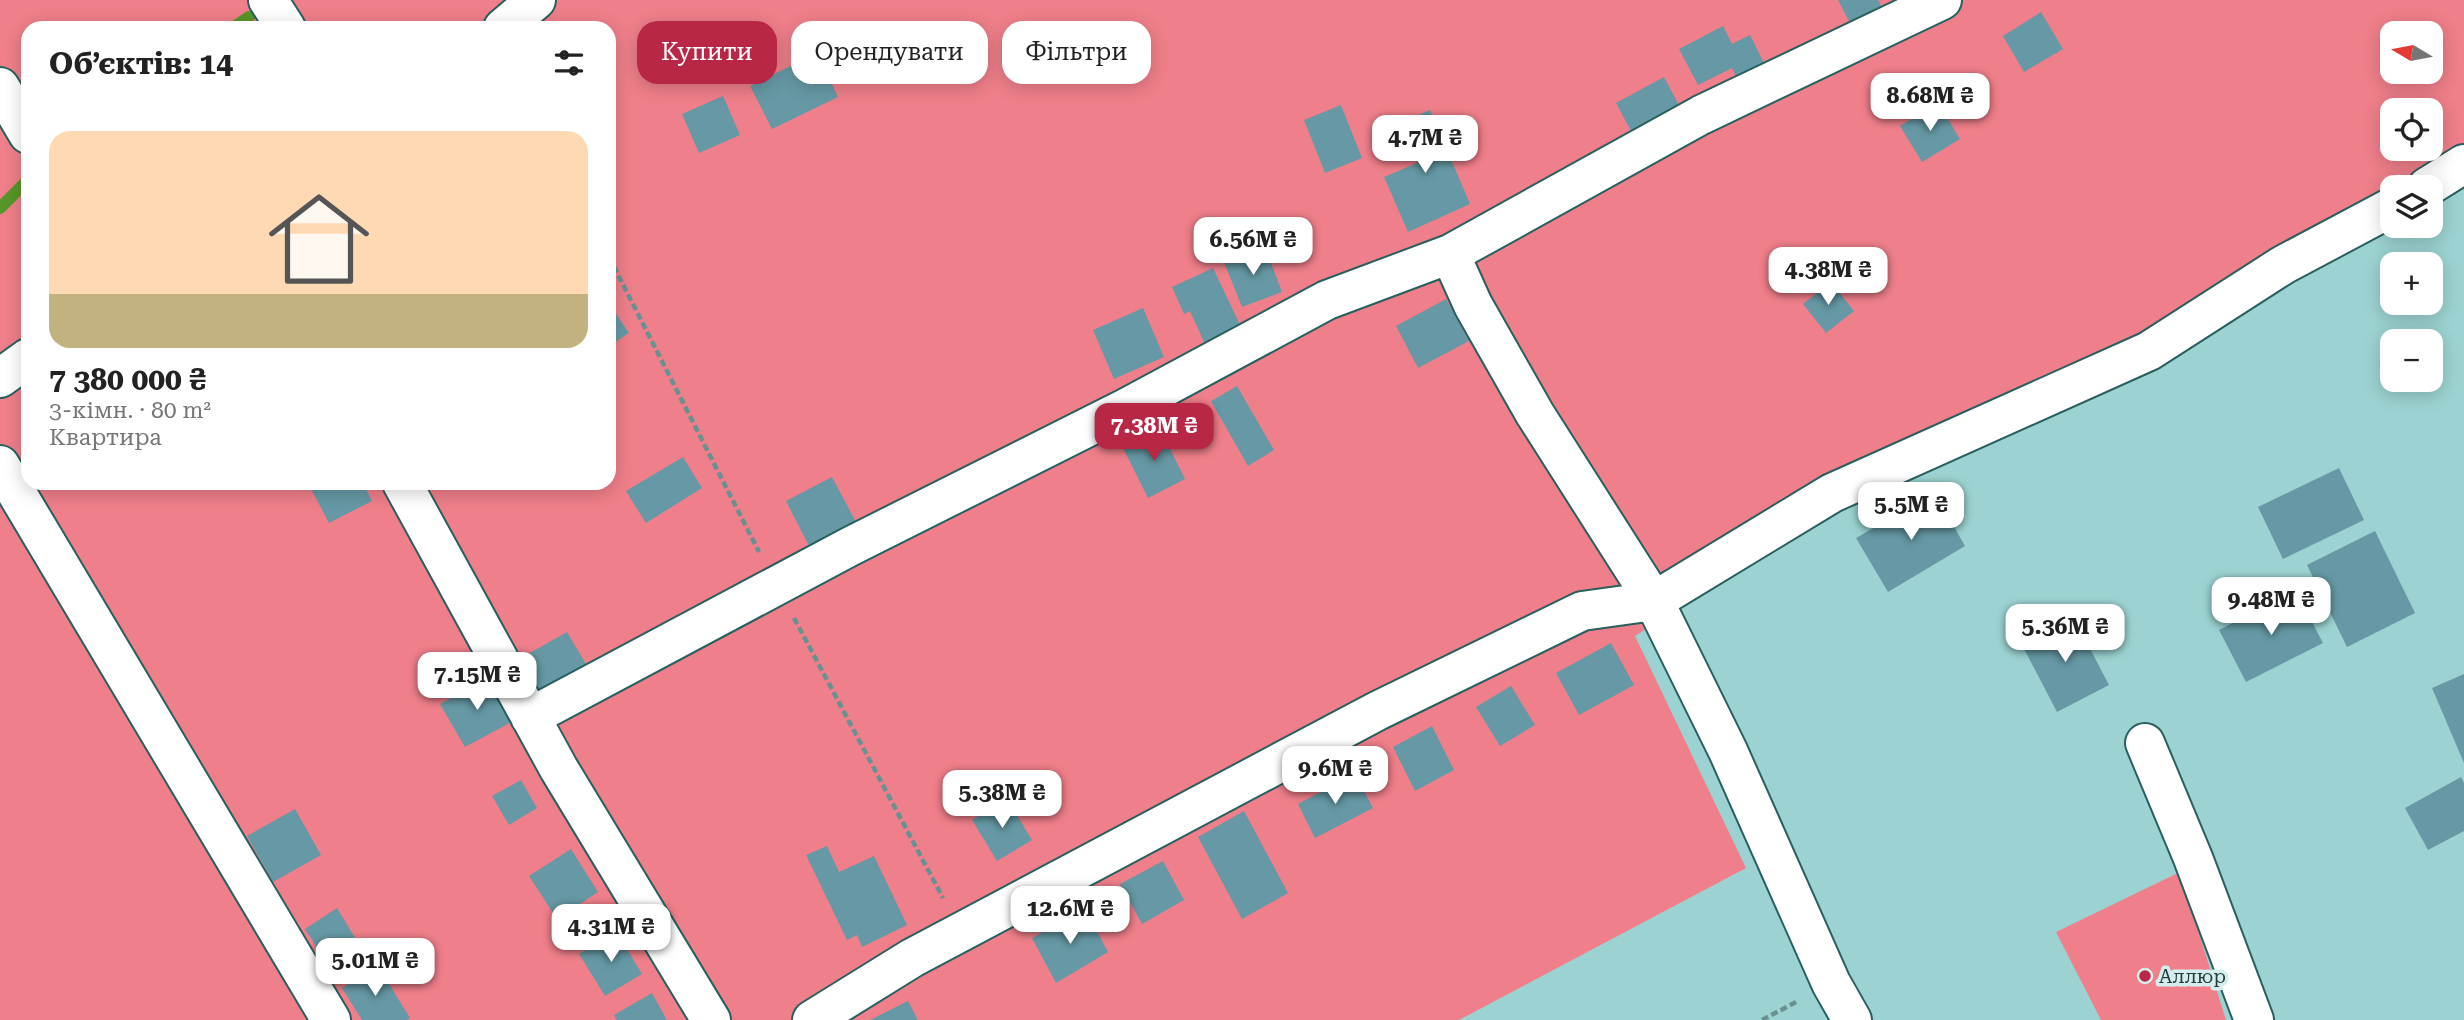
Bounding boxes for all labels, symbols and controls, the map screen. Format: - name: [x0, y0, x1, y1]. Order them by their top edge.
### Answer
- chip: Купити: [637, 21, 777, 84]
- chip: Орендувати: [791, 21, 988, 84]
- chip: Фільтри: [1002, 21, 1151, 84]
- north arrow: [2380, 21, 2443, 84]
- map controls: [2380, 21, 2443, 392]
- icon: filters: [550, 44, 588, 82]
- text: Об’єктів: 14: [49, 46, 233, 81]
- pin: 8.68M ₴: [1865, 74, 1995, 133]
- text: 8.68M ₴: [1887, 82, 1973, 109]
- button: locate: [2380, 98, 2443, 161]
- pin: 4.7M ₴: [1368, 116, 1482, 175]
- text: 4.7M ₴: [1388, 124, 1462, 151]
- button: layers: [2380, 175, 2443, 238]
- icon: home: [256, 176, 382, 302]
- pin: 6.56M ₴: [1188, 218, 1318, 277]
- text: 6.56M ₴: [1210, 226, 1296, 253]
- pin: 4.38M ₴: [1763, 247, 1893, 307]
- button: +: [2380, 252, 2443, 315]
- text: 4.38M ₴: [1785, 256, 1871, 283]
- button: −: [2380, 329, 2443, 392]
- text: 7 380 000 ₴: [49, 362, 206, 397]
- text: 3-кімн. · 80 m²: [49, 397, 211, 424]
- pin: 7.38M ₴: [1089, 404, 1219, 463]
- text: 7.38M ₴: [1111, 412, 1197, 439]
- text: Квартира: [49, 424, 162, 451]
- pin: 5.5M ₴: [1854, 482, 1968, 542]
- text: 5.5M ₴: [1874, 491, 1948, 518]
- pin: 9.48M ₴: [2206, 578, 2336, 637]
- text: 9.48M ₴: [2228, 586, 2314, 613]
- pin: 5.36M ₴: [2000, 604, 2130, 664]
- text: 5.36M ₴: [2022, 613, 2108, 640]
- pin: 7.15M ₴: [412, 652, 542, 712]
- text: 7.15M ₴: [434, 661, 520, 688]
- pin: 9.6M ₴: [1278, 746, 1392, 806]
- text: 9.6M ₴: [1298, 755, 1372, 782]
- pin: 5.38M ₴: [937, 770, 1067, 830]
- text: 5.38M ₴: [959, 779, 1045, 806]
- pin: 12.6M ₴: [1005, 886, 1135, 946]
- text: 12.6M ₴: [1027, 895, 1113, 922]
- pin: 4.31M ₴: [546, 904, 676, 964]
- text: 4.31M ₴: [568, 913, 654, 940]
- pin: 5.01M ₴: [310, 939, 440, 998]
- text: 5.01M ₴: [332, 947, 418, 974]
- place label: Аллюр: [2159, 965, 2226, 988]
- marker: Аллюр: [2137, 968, 2153, 984]

